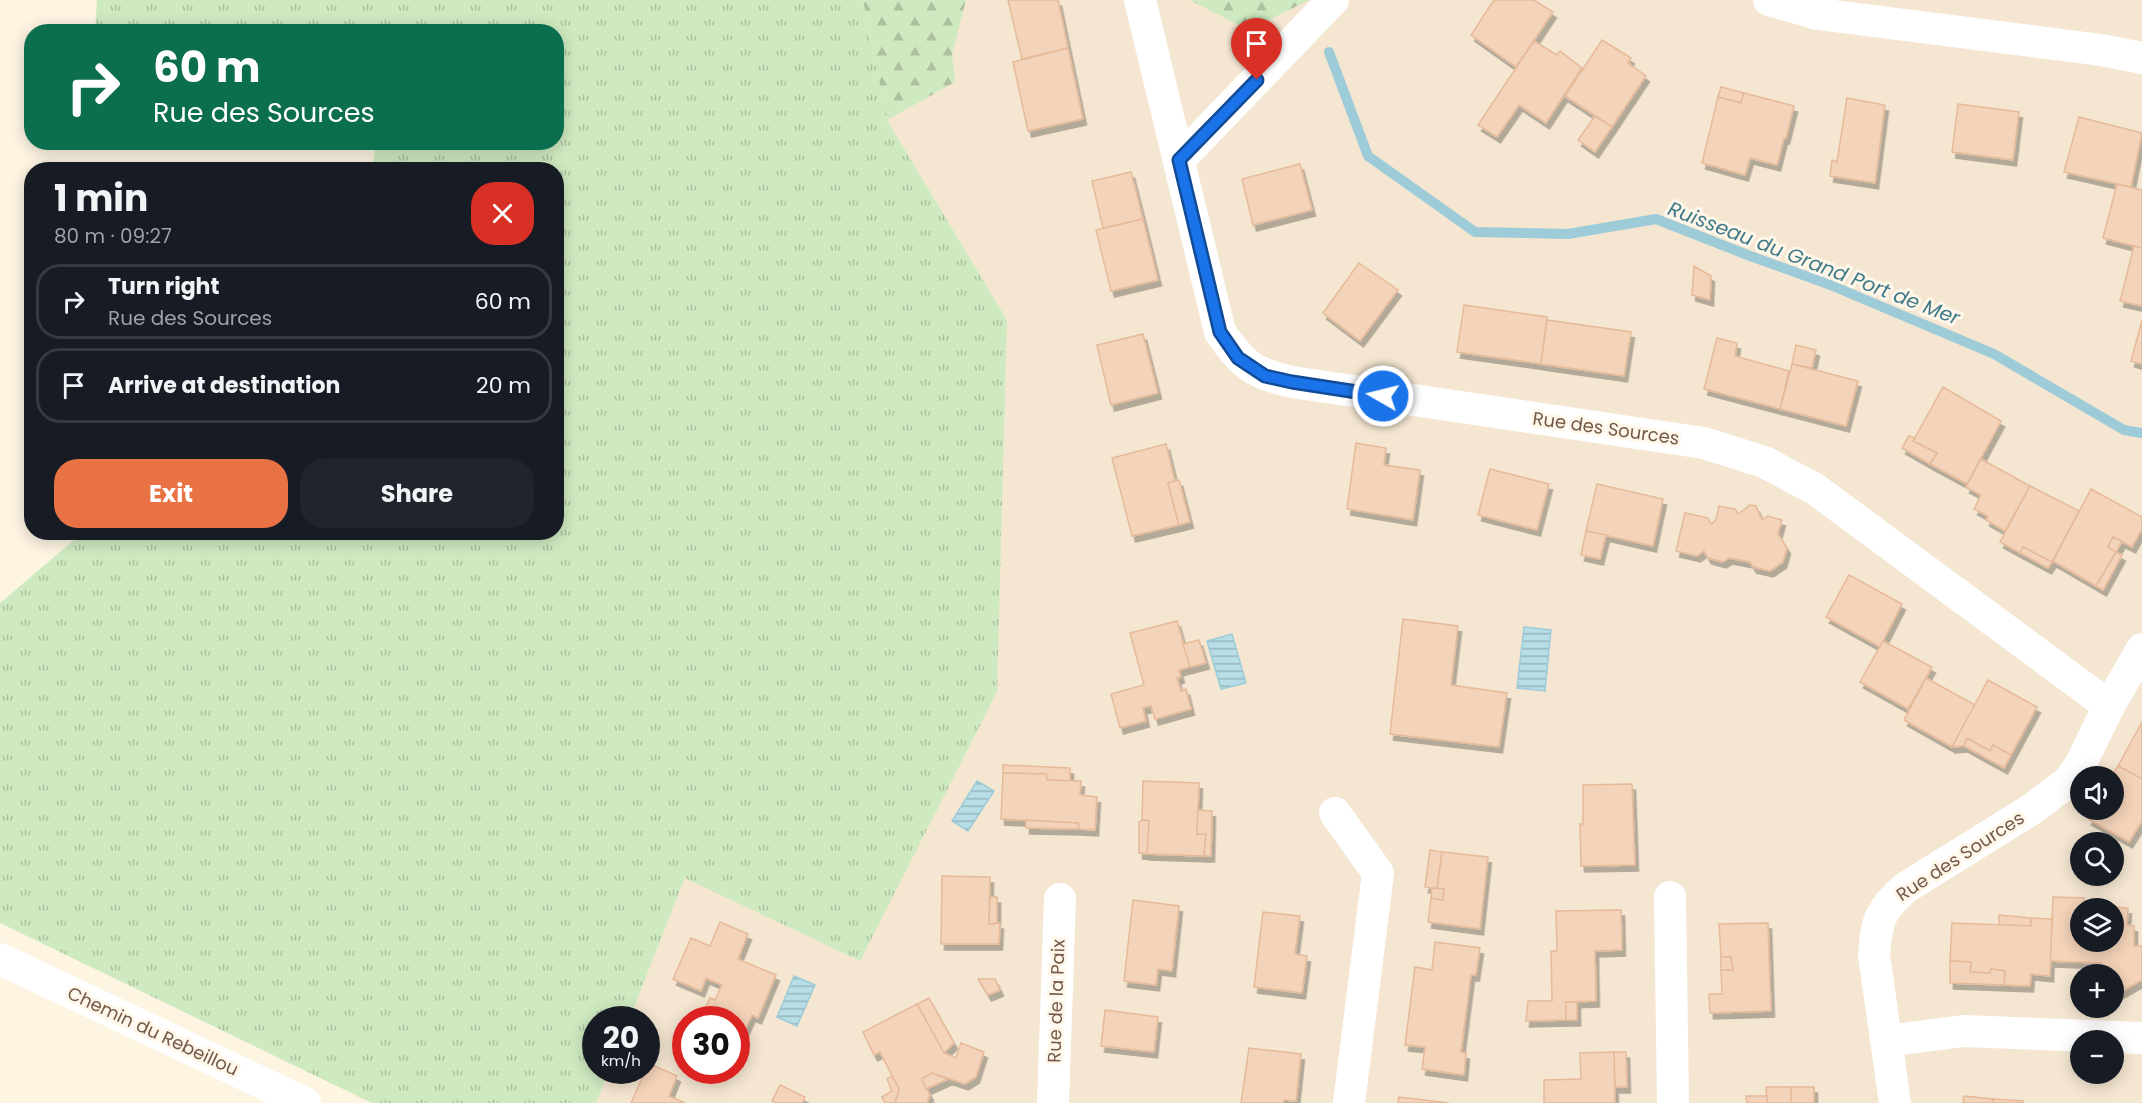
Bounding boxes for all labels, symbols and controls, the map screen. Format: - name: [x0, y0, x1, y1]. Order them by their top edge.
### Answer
- pin: [1231, 18, 1282, 80]
- icon: arrive: [1240, 27, 1273, 60]
- text: 60 m: [153, 38, 261, 97]
- icon: right: [54, 48, 132, 126]
- text: Rue des Sources: [153, 94, 375, 131]
- text: 1 min: [54, 173, 148, 224]
- button: close: [471, 182, 534, 245]
- water label: Ruisseau du Grand Port de Mer: [1664, 194, 1964, 332]
- text: 80 m · 09:27: [54, 222, 172, 250]
- text: Turn right: [108, 271, 219, 302]
- icon: right: [57, 285, 90, 318]
- text: 60 m: [475, 286, 531, 317]
- text: Rue des Sources: [108, 304, 272, 332]
- position arrow: [1351, 364, 1415, 428]
- icon: arrive: [57, 369, 90, 402]
- text: Arrive at destination: [108, 370, 340, 401]
- text: 20 m: [476, 370, 531, 401]
- street label: Rue des Sources: [1531, 405, 1681, 451]
- button: Exit: [54, 459, 288, 528]
- button: Share: [300, 459, 534, 528]
- map controls: [2070, 766, 2124, 1084]
- button: sound: [2070, 766, 2124, 820]
- street label: Rue des Sources: [1891, 805, 2029, 907]
- button: search: [2070, 832, 2124, 886]
- button: layers: [2070, 898, 2124, 952]
- street label: Rue de la Paix: [1041, 938, 1071, 1063]
- button: +: [2070, 964, 2124, 1018]
- street label: Chemin du Rebeillou: [63, 980, 243, 1082]
- speed limit sign: 30: [672, 1006, 750, 1084]
- text: 20: [603, 1016, 639, 1059]
- button: −: [2070, 1030, 2124, 1084]
- text: km/h: [601, 1050, 641, 1071]

